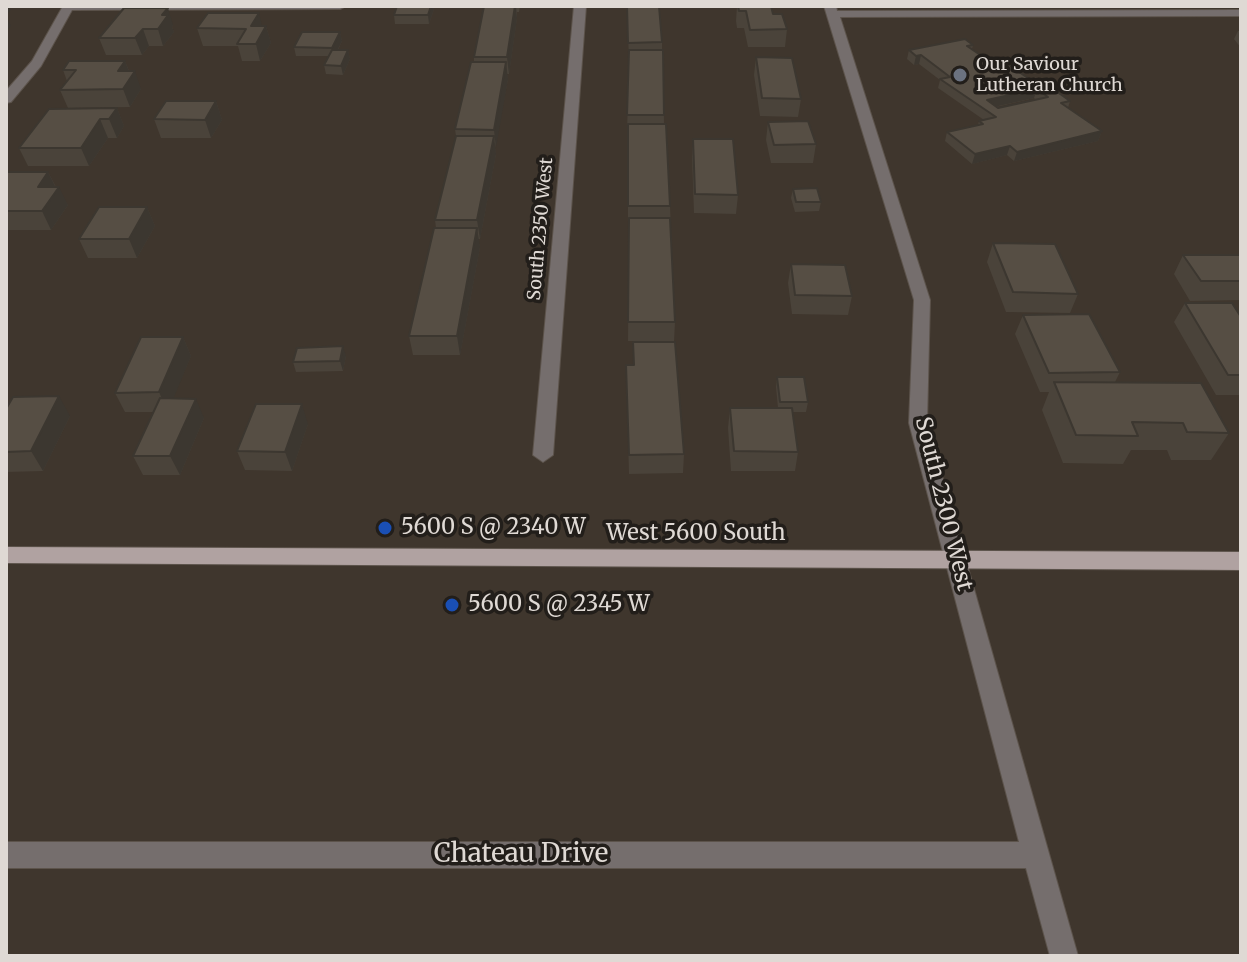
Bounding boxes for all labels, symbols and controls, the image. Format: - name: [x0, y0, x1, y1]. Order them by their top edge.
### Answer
- place label: Our Saviour Lutheran Church: [976, 54, 1123, 96]
- marker: Our Saviour Lutheran Church: [951, 66, 969, 84]
- street label: South 2350 West: [524, 157, 558, 301]
- street label: South 2300 West: [909, 414, 977, 594]
- place label: 5600 S @ 2340 W: [401, 515, 586, 541]
- marker: 5600 S @ 2340 W: [376, 519, 394, 537]
- street label: West 5600 South: [606, 521, 786, 547]
- place label: 5600 S @ 2345 W: [468, 592, 650, 618]
- marker: 5600 S @ 2345 W: [443, 596, 461, 614]
- street label: Chateau Drive: [434, 839, 608, 871]

